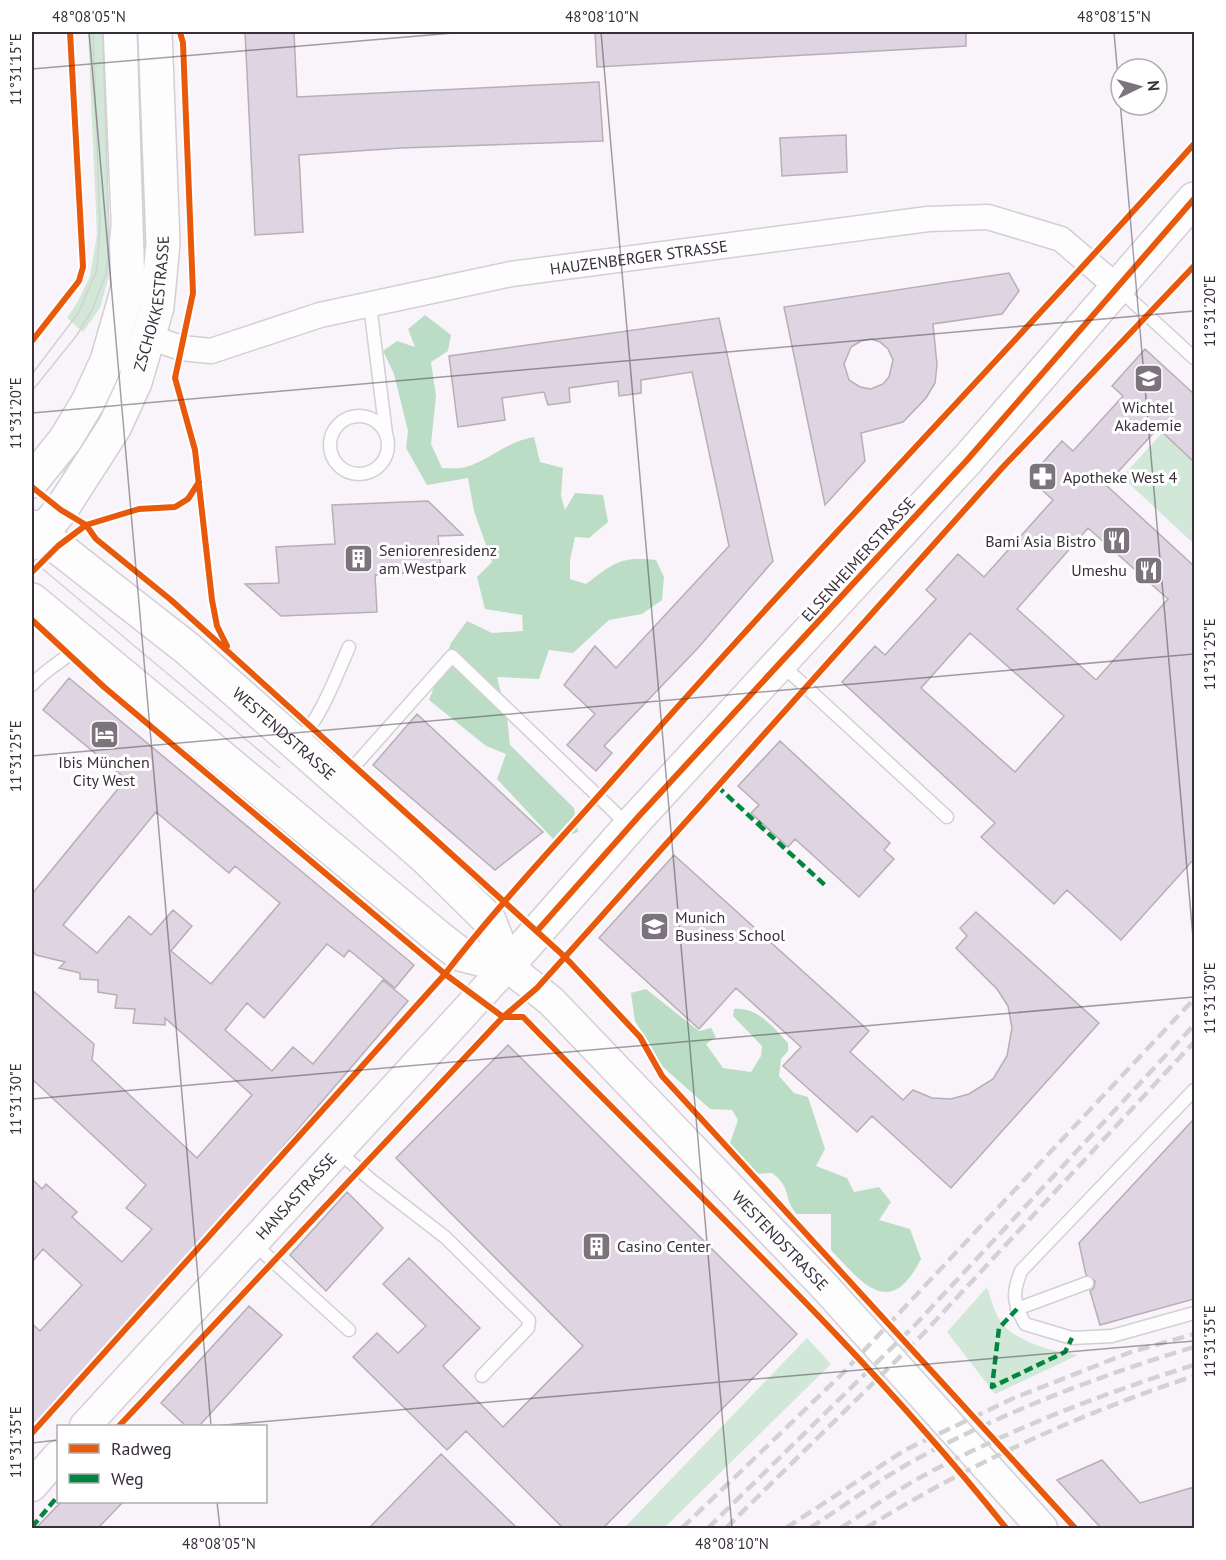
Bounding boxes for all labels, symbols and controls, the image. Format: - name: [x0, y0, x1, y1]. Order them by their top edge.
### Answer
- text: 48°08'05"N: [52, 7, 126, 26]
- text: 48°08'10"N: [565, 7, 639, 26]
- text: 48°08'15"N: [1077, 7, 1151, 26]
- text: 11°31'15"E: [6, 33, 25, 105]
- north arrow: [1109, 57, 1169, 117]
- text: N: [1144, 80, 1164, 92]
- street label: ZSCHOKKESTRASSE: [129, 235, 173, 373]
- street label: HAUZENBERGER STRASSE: [549, 236, 729, 279]
- text: 11°31'20"E: [1200, 275, 1219, 347]
- school or university icon: Wichtel Akademie: [1132, 363, 1164, 395]
- text: 11°31'20"E: [6, 377, 25, 449]
- place label: Wichtel Akademie: [1114, 397, 1182, 435]
- pharmacy icon: Apotheke West 4: [1026, 461, 1058, 493]
- place label: Apotheke West 4: [1063, 467, 1178, 487]
- street label: ELSENHEIMERSTRASSE: [797, 493, 919, 625]
- restaurant icon: Bami Asia Bistro: [1101, 525, 1133, 557]
- place label: Bami Asia Bistro: [985, 531, 1096, 551]
- place label: Seniorenresidenz am Westpark: [379, 540, 497, 578]
- building icon: Seniorenresidenz am Westpark: [342, 543, 374, 575]
- restaurant icon: Umeshu: [1132, 554, 1164, 586]
- place label: Umeshu: [1071, 560, 1127, 580]
- text: 11°31'25"E: [1200, 618, 1219, 690]
- street label: WESTENDSTRASSE: [229, 683, 340, 784]
- hotel icon: Ibis München City West: [88, 718, 120, 750]
- text: 11°31'25"E: [6, 720, 25, 792]
- place label: Ibis München City West: [58, 752, 150, 790]
- place label: Munich Business School: [675, 907, 785, 945]
- school or university icon: Munich Business School: [638, 910, 670, 942]
- text: 11°31'30"E: [1200, 962, 1219, 1034]
- text: 11°31'30"E: [6, 1063, 25, 1135]
- street label: HANSASTRASSE: [251, 1149, 341, 1243]
- street label: WESTENDSTRASSE: [728, 1186, 833, 1294]
- building icon: Casino Center: [580, 1230, 612, 1262]
- place label: Casino Center: [617, 1236, 711, 1256]
- text: 11°31'35"E: [1200, 1305, 1219, 1377]
- text: 11°31'35"E: [6, 1406, 25, 1478]
- legend: [57, 1425, 267, 1503]
- text: Radweg: [111, 1437, 172, 1460]
- text: Weg: [111, 1467, 144, 1490]
- text: 48°08'05"N: [182, 1534, 256, 1553]
- text: 48°08'10"N: [695, 1534, 769, 1553]

